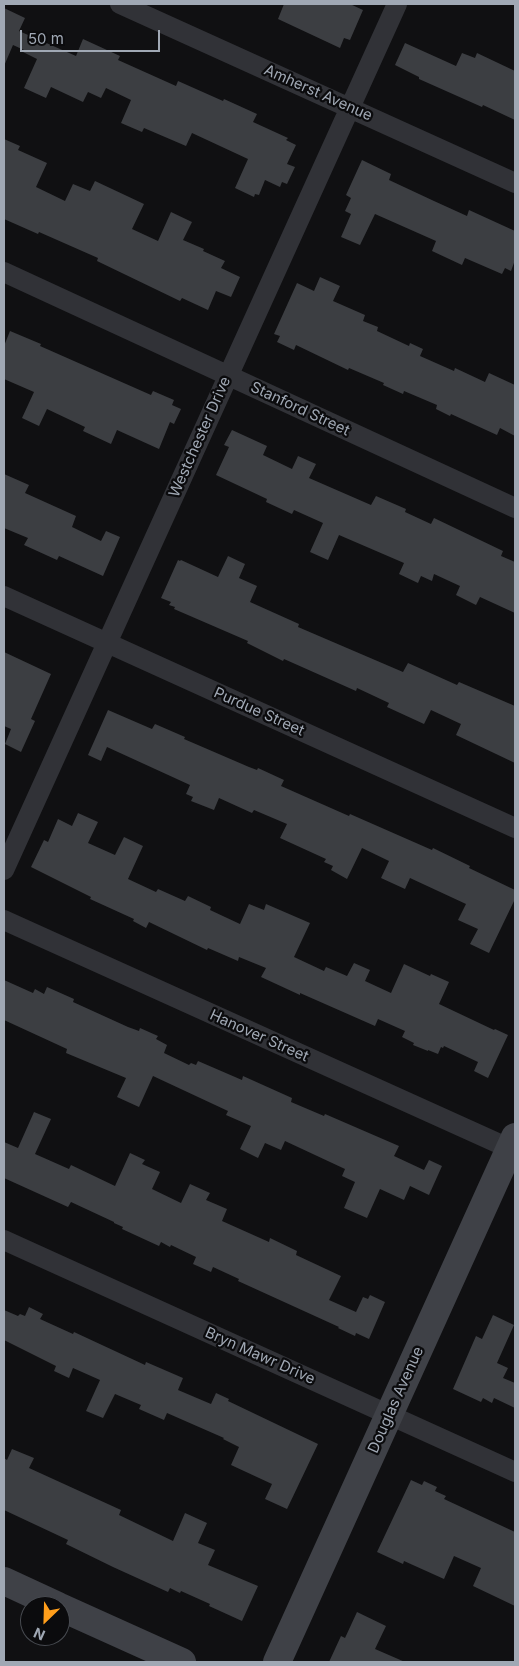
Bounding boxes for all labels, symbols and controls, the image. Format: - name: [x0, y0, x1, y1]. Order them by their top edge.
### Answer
- scale bar: [22, 20, 162, 52]
- text: 50 m: [28, 29, 64, 48]
- street label: Amherst Avenue: [261, 61, 375, 125]
- street label: Westchester Drive: [165, 374, 235, 500]
- street label: Stanford Street: [248, 378, 352, 440]
- street label: Purdue Street: [211, 684, 307, 740]
- street label: Hanover Street: [207, 1006, 311, 1066]
- street label: Bryn Mawr Drive: [202, 1324, 318, 1388]
- street label: Douglas Avenue: [364, 1344, 428, 1456]
- north arrow: [20, 1596, 70, 1646]
- text: N: [31, 1624, 47, 1644]

